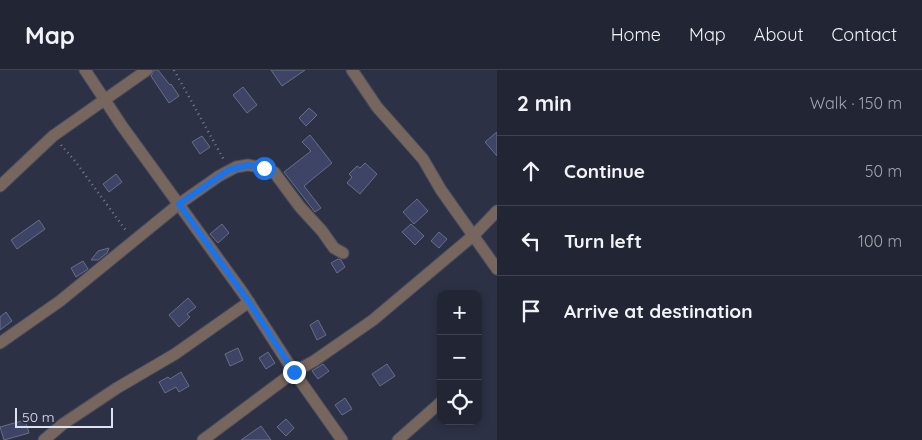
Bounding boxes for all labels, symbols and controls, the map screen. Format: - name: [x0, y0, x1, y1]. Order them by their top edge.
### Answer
- text: Map: [25, 20, 75, 50]
- text: Home: [611, 23, 661, 46]
- text: Map: [689, 23, 726, 46]
- text: About: [754, 23, 804, 46]
- text: Contact: [832, 23, 897, 46]
- text: 2 min: [517, 90, 572, 116]
- text: Walk · 150 m: [810, 93, 902, 113]
- route start: [253, 157, 276, 180]
- icon: ahead: [517, 157, 545, 185]
- text: Continue: [564, 159, 645, 183]
- text: 50 m: [865, 161, 902, 181]
- icon: left: [517, 227, 545, 255]
- text: Turn left: [564, 229, 642, 253]
- text: 100 m: [858, 231, 902, 251]
- map controls: [437, 290, 482, 425]
- button: +: [437, 290, 482, 335]
- icon: arrive: [517, 297, 545, 325]
- text: Arrive at destination: [564, 299, 753, 323]
- button: −: [437, 335, 482, 380]
- route end: [283, 361, 306, 384]
- button: locate: [437, 380, 482, 425]
- scale bar: [15, 405, 112, 428]
- text: 50 m: [22, 408, 55, 426]

